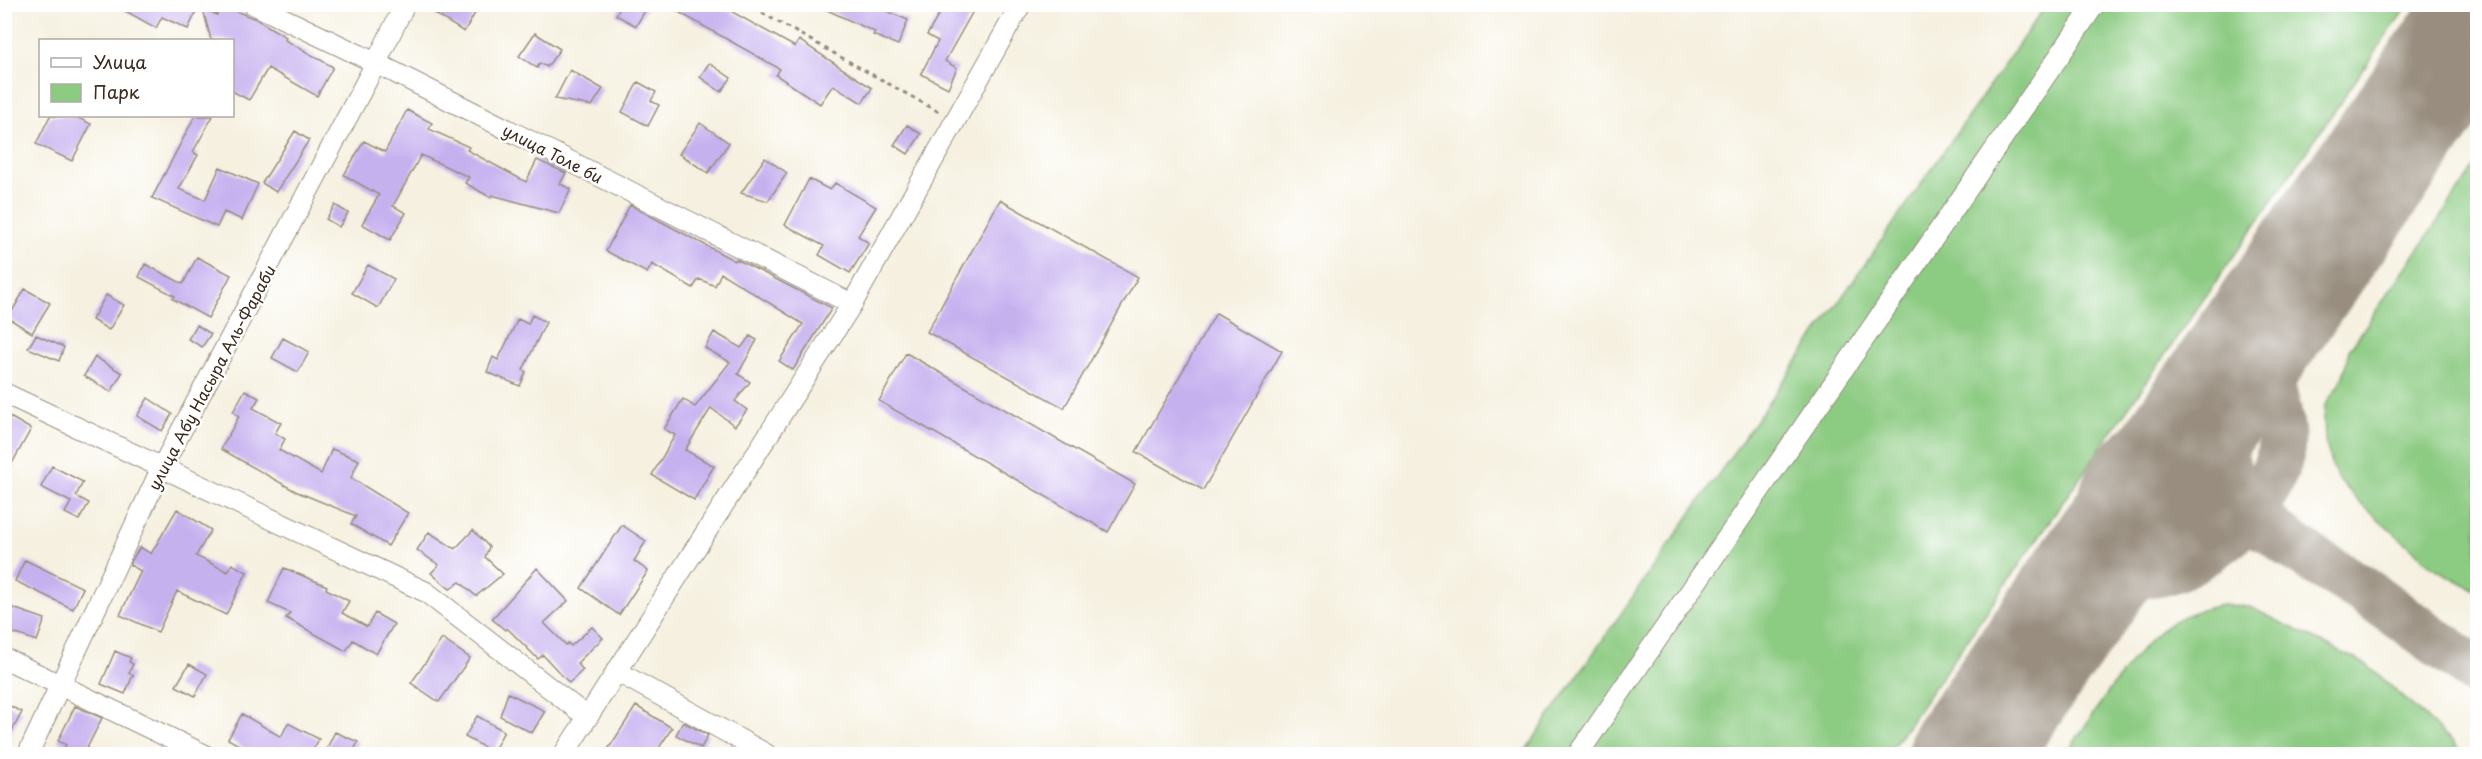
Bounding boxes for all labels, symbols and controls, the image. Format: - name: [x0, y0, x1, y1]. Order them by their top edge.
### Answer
- legend: [39, 39, 234, 117]
- text: Улица: [93, 48, 147, 75]
- text: Парк: [93, 78, 140, 105]
- street label: улица Толе би: [499, 117, 607, 189]
- street label: улица Абу Насыра Аль-Фараби: [141, 260, 281, 494]

